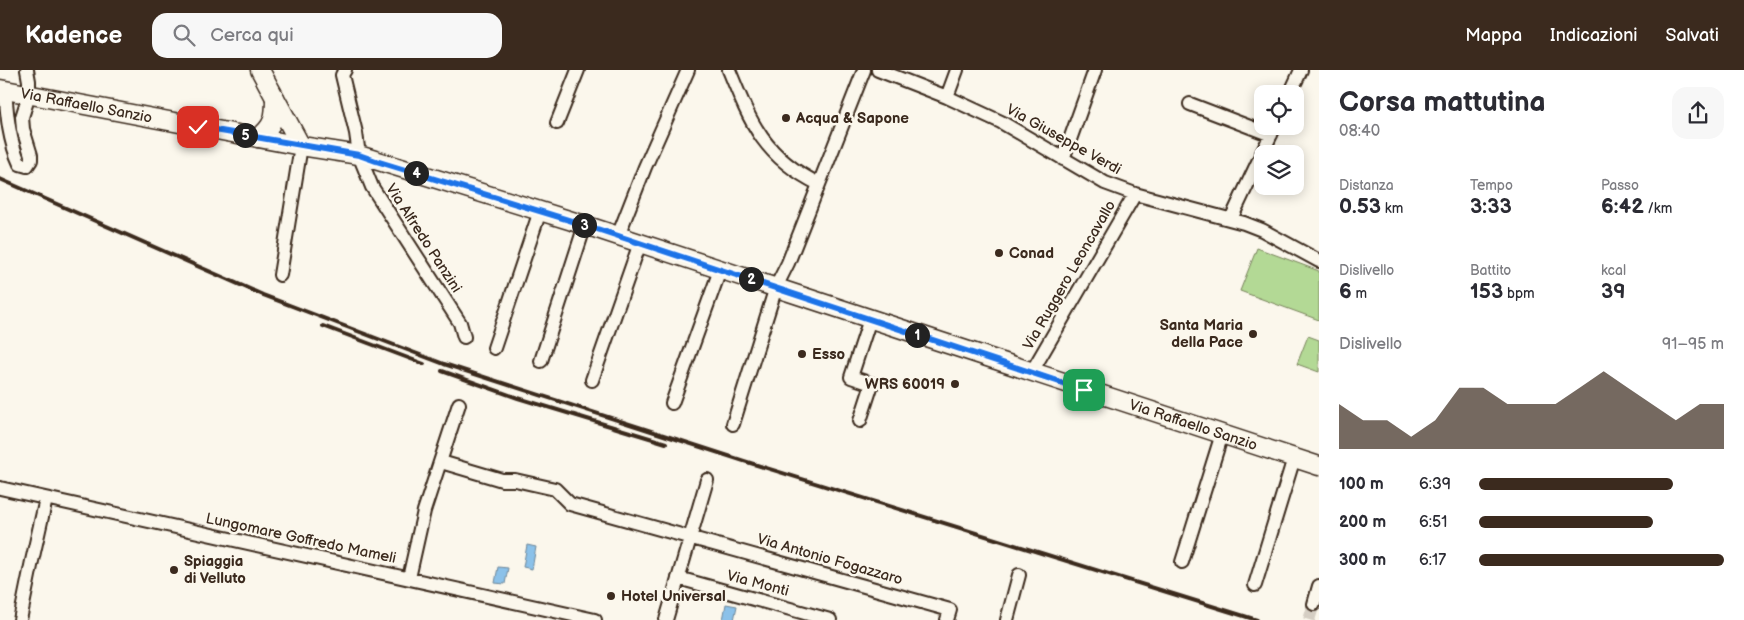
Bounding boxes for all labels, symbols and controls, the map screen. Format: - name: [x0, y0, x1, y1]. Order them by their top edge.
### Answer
- search box: [152, 13, 502, 58]
- text: Kadence: [25, 21, 122, 50]
- icon: search: [170, 21, 198, 49]
- text: Cerca qui: [210, 24, 294, 47]
- text: Mappa: [1465, 25, 1522, 46]
- text: Indicazioni: [1550, 25, 1638, 46]
- text: Salvati: [1666, 25, 1719, 46]
- street label: Via Raffaello Sanzio: [19, 84, 154, 128]
- map controls: [1254, 85, 1304, 195]
- button: locate: [1254, 85, 1304, 135]
- text: Corsa mattutina: [1339, 86, 1546, 119]
- button: share: [1672, 87, 1724, 139]
- street label: Via Giuseppe Verdi: [1003, 100, 1125, 179]
- pin: [177, 106, 219, 148]
- place label: Acqua & Sapone: [795, 109, 909, 128]
- marker: Acqua & Sapone: [780, 112, 792, 124]
- icon: check: [184, 113, 212, 141]
- pin: 5: [232, 122, 258, 148]
- text: 08:40: [1339, 122, 1380, 141]
- text: 5: [241, 127, 250, 144]
- button: layers: [1254, 145, 1304, 195]
- pin: 4: [404, 160, 428, 186]
- text: 4: [412, 165, 421, 182]
- text: Distanza: [1339, 177, 1394, 194]
- text: Tempo: [1470, 177, 1513, 194]
- text: Passo: [1601, 177, 1639, 194]
- street label: Via Alfredo Panzini: [381, 180, 466, 296]
- text: 0.53: [1339, 194, 1381, 219]
- text: 3:33: [1470, 194, 1512, 219]
- text: 6:42: [1601, 194, 1644, 219]
- street label: Via Ruggero Leoncavallo: [1019, 197, 1120, 353]
- text: km: [1381, 200, 1403, 217]
- text: /km: [1644, 200, 1672, 217]
- pin: 3: [572, 212, 596, 238]
- text: 3: [580, 217, 589, 234]
- place label: Conad: [1009, 244, 1054, 263]
- marker: Conad: [993, 247, 1005, 259]
- text: Dislivello: [1339, 262, 1394, 279]
- text: Battito: [1470, 262, 1511, 279]
- text: kcal: [1601, 262, 1626, 279]
- pin: 2: [738, 266, 764, 292]
- text: 2: [747, 271, 756, 288]
- text: 6: [1339, 279, 1352, 304]
- text: 153: [1470, 279, 1503, 304]
- text: 39: [1601, 279, 1626, 304]
- text: m: [1352, 285, 1367, 302]
- text: bpm: [1503, 285, 1535, 302]
- place label: Santa Maria della Pace: [1160, 316, 1243, 352]
- pin: 1: [904, 322, 930, 348]
- text: 1: [915, 327, 920, 344]
- marker: Santa Maria della Pace: [1247, 328, 1259, 340]
- text: Dislivello: [1339, 335, 1402, 354]
- text: 91–95 m: [1662, 335, 1724, 354]
- place label: Esso: [812, 345, 846, 364]
- marker: Esso: [796, 348, 808, 360]
- pin: [1063, 369, 1105, 411]
- place label: WRS 60019: [865, 375, 945, 394]
- icon: arrive: [1070, 376, 1098, 404]
- marker: WRS 60019: [949, 378, 961, 390]
- street label: Via Raffaello Sanzio: [1127, 395, 1260, 455]
- text: 100 m: [1339, 475, 1384, 494]
- text: 6:39: [1419, 475, 1451, 494]
- street label: Lungomare Goffredo Mameli: [204, 509, 398, 568]
- text: 200 m: [1339, 513, 1386, 532]
- text: 6:51: [1419, 513, 1447, 532]
- street label: Via Antonio Fogazzaro: [755, 530, 905, 589]
- text: 300 m: [1339, 551, 1386, 570]
- text: 6:17: [1419, 551, 1446, 570]
- place label: Spiaggia di Velluto: [184, 552, 246, 588]
- marker: Spiaggia di Velluto: [168, 564, 180, 576]
- street label: Via Monti: [725, 566, 791, 601]
- place label: Hotel Universal: [621, 587, 726, 606]
- marker: Hotel Universal: [605, 590, 617, 602]

